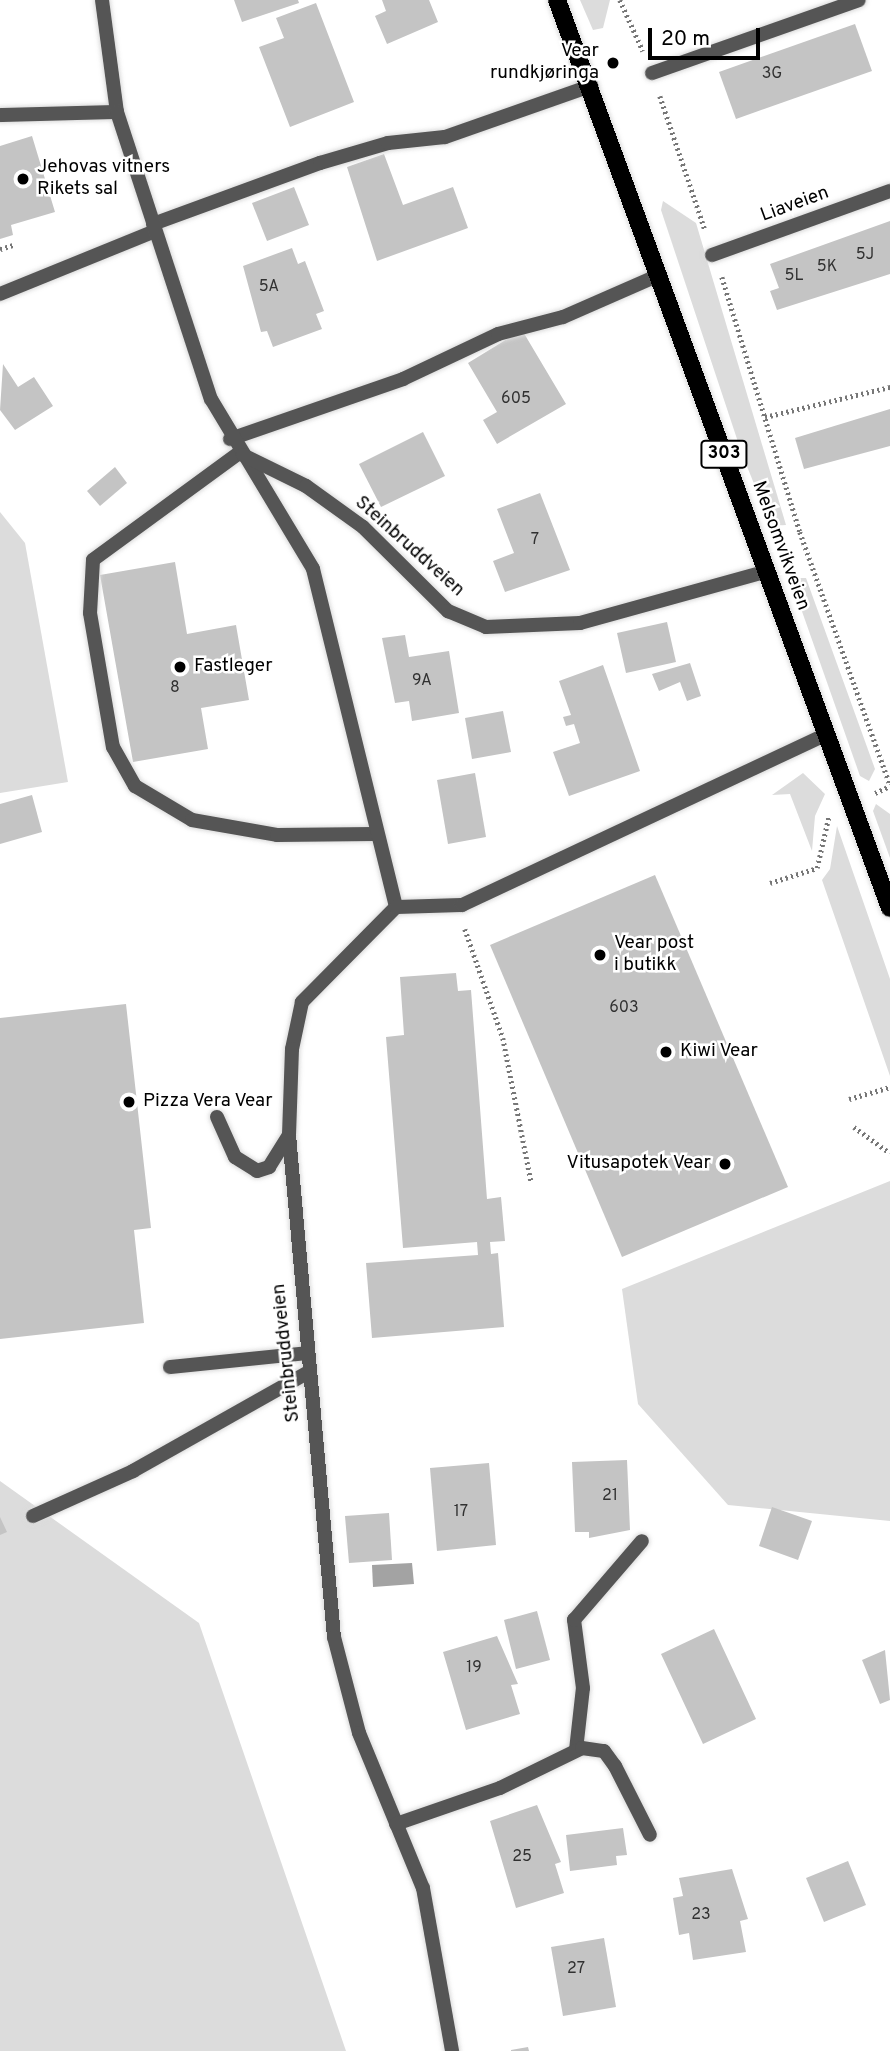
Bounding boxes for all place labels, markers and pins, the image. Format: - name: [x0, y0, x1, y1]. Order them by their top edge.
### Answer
- place label: Vear rundkjøringa: [490, 41, 599, 85]
- marker: Vear rundkjøringa: [605, 55, 621, 71]
- place label: Jehovas vitners Rikets sal: [37, 157, 170, 201]
- marker: Jehovas vitners Rikets sal: [15, 171, 31, 187]
- place label: Fastleger: [194, 656, 273, 678]
- marker: Fastleger: [172, 659, 188, 675]
- place label: Vear post i butikk: [614, 933, 694, 977]
- marker: Vear post i butikk: [592, 947, 608, 963]
- place label: Kiwi Vear: [680, 1041, 759, 1063]
- marker: Kiwi Vear: [658, 1044, 674, 1060]
- place label: Pizza Vera Vear: [143, 1091, 274, 1113]
- marker: Pizza Vera Vear: [121, 1094, 137, 1110]
- place label: Vitusapotek Vear: [566, 1153, 711, 1175]
- marker: Vitusapotek Vear: [717, 1156, 733, 1172]

